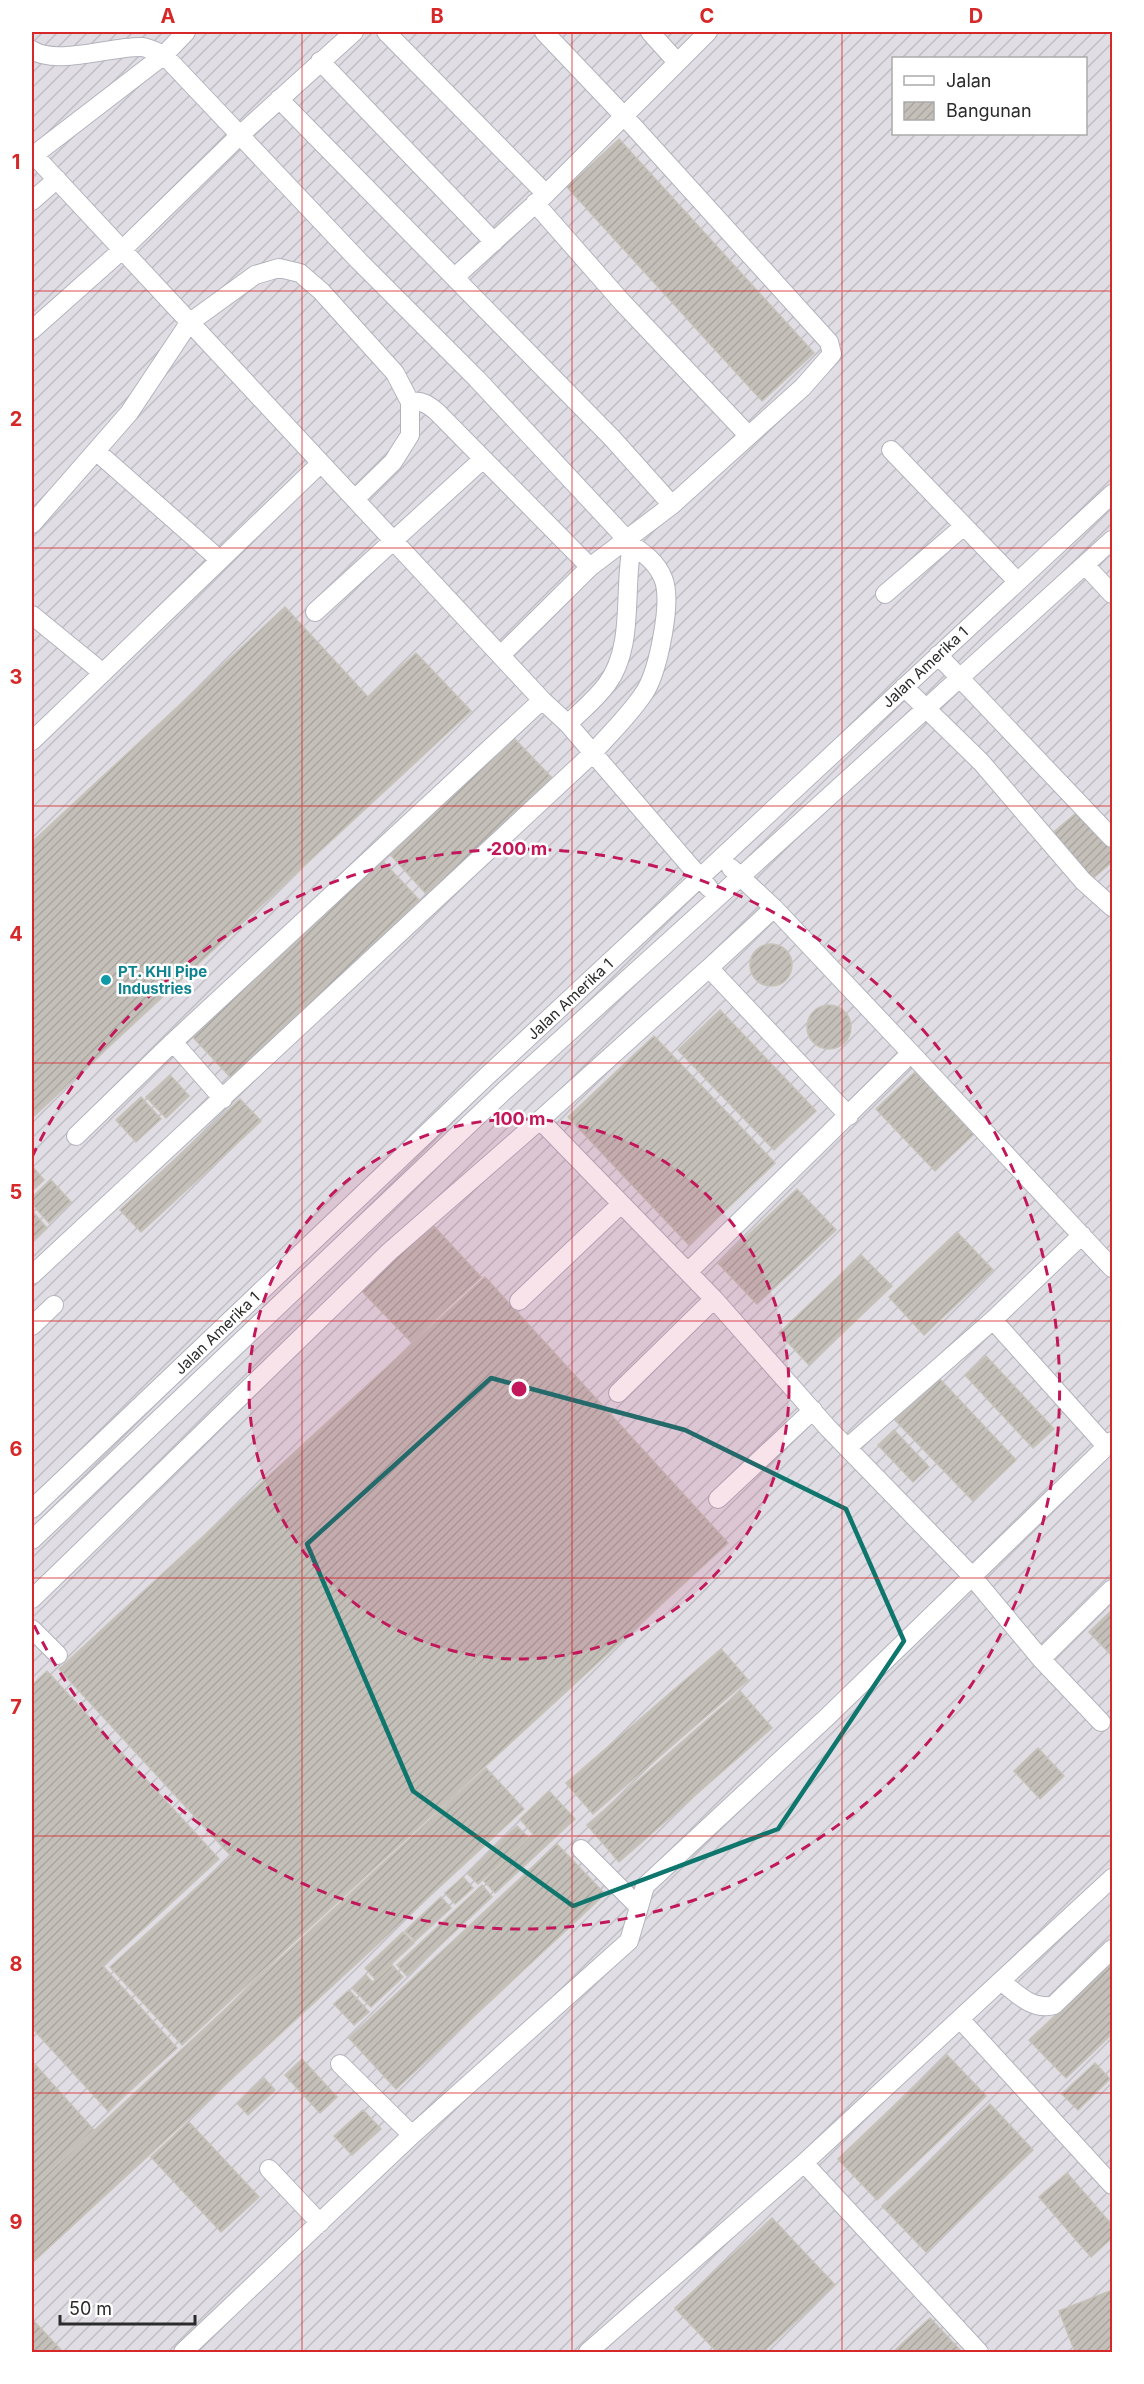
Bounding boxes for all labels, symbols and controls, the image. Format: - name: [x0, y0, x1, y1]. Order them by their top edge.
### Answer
- text: A: [161, 4, 176, 28]
- text: B: [430, 4, 444, 28]
- text: C: [700, 4, 714, 28]
- text: D: [969, 4, 983, 28]
- legend: [892, 57, 1087, 135]
- text: Jalan: [946, 70, 991, 91]
- text: Bangunan: [946, 100, 1032, 121]
- text: 1: [12, 150, 20, 174]
- text: 2: [10, 407, 22, 431]
- street label: Jalan Amerika 1: [878, 622, 972, 712]
- text: 3: [10, 665, 22, 689]
- text: 200 m: [491, 838, 547, 859]
- text: 4: [9, 922, 23, 946]
- street label: Jalan Amerika 1: [523, 954, 617, 1044]
- place label: PT. KHI Pipe Industries: [118, 962, 207, 998]
- marker: PT. KHI Pipe Industries: [99, 973, 113, 987]
- text: 100 m: [493, 1108, 545, 1129]
- text: 5: [10, 1180, 22, 1204]
- street label: Jalan Amerika 1: [171, 1288, 263, 1378]
- centre of rings: [509, 1379, 529, 1399]
- text: 6: [10, 1437, 23, 1461]
- text: 7: [10, 1695, 22, 1719]
- text: 8: [9, 1952, 23, 1976]
- text: 9: [10, 2210, 23, 2234]
- scale bar: [60, 2288, 195, 2326]
- text: 50 m: [69, 2298, 112, 2319]

